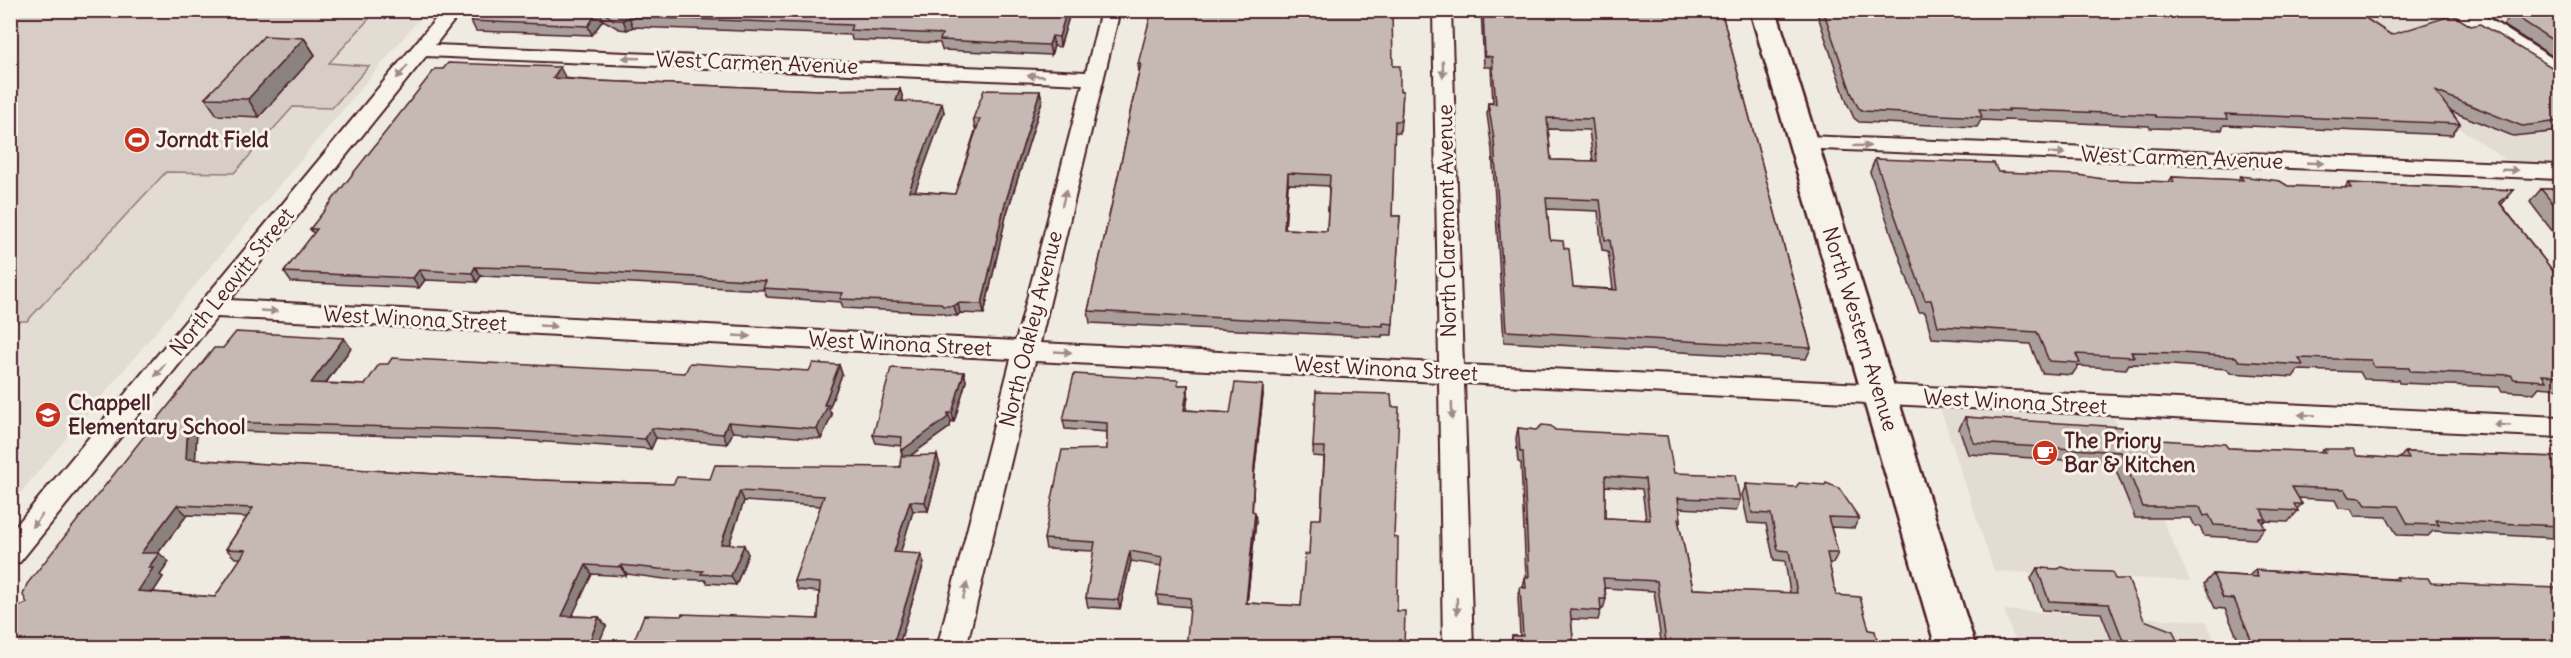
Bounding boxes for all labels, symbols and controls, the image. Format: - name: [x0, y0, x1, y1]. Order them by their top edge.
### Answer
- street label: West Carmen Avenue: [655, 45, 859, 80]
- one-way arrow: [622, 54, 641, 63]
- one-way arrow: [1439, 59, 1448, 78]
- one-way arrow: [396, 64, 409, 80]
- one-way arrow: [1026, 71, 1045, 80]
- street label: North Claremont Avenue: [1431, 104, 1462, 338]
- sports icon: Jorndt Field: [122, 125, 152, 155]
- place label: Jorndt Field: [156, 126, 269, 153]
- street label: West Carmen Avenue: [2080, 140, 2284, 175]
- one-way arrow: [1853, 141, 1872, 150]
- one-way arrow: [2048, 149, 2067, 158]
- one-way arrow: [2306, 158, 2325, 167]
- one-way arrow: [2500, 165, 2519, 175]
- one-way arrow: [1060, 189, 1069, 207]
- street label: North Leavitt Street: [164, 202, 300, 361]
- street label: North Western Avenue: [1817, 223, 1904, 434]
- street label: North Oakley Avenue: [993, 228, 1068, 430]
- street label: West Winona Street: [322, 300, 508, 337]
- one-way arrow: [260, 306, 279, 315]
- one-way arrow: [538, 321, 557, 330]
- street label: West Winona Street: [807, 325, 993, 362]
- one-way arrow: [733, 331, 752, 340]
- one-way arrow: [1054, 348, 1073, 357]
- street label: West Winona Street: [1293, 350, 1479, 387]
- one-way arrow: [154, 362, 167, 377]
- street label: West Winona Street: [1922, 383, 2108, 420]
- place label: Chappell Elementary School: [68, 389, 245, 440]
- school or university icon: Chappell Elementary School: [33, 400, 63, 430]
- one-way arrow: [1447, 401, 1456, 420]
- one-way arrow: [2298, 411, 2317, 420]
- one-way arrow: [2493, 420, 2512, 429]
- place label: The Priory Bar & Kitchen: [2064, 427, 2195, 478]
- cafe icon: The Priory Bar & Kitchen: [2030, 438, 2060, 468]
- one-way arrow: [32, 514, 44, 529]
- one-way arrow: [961, 582, 971, 600]
- one-way arrow: [1452, 596, 1461, 615]

